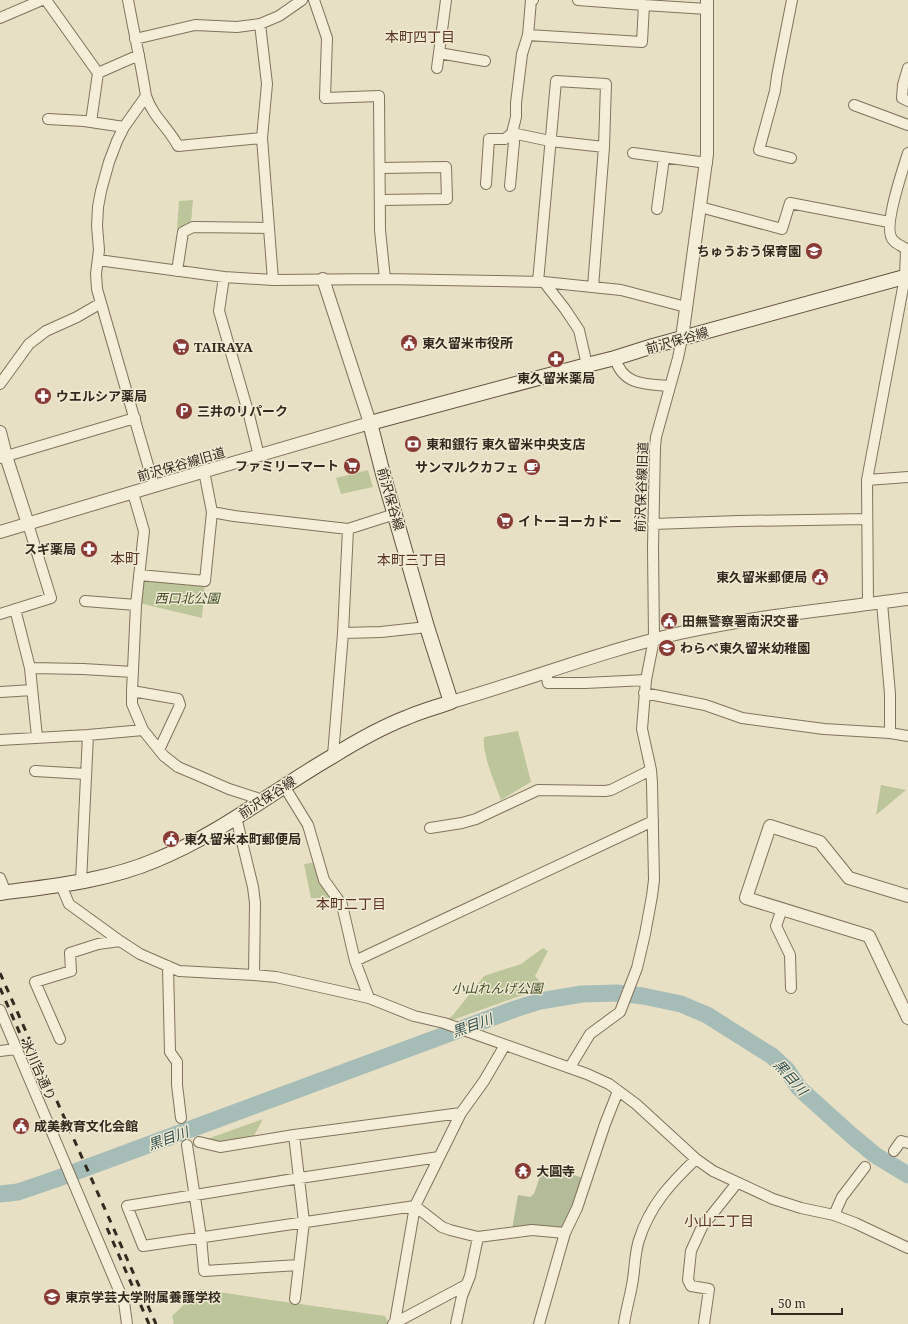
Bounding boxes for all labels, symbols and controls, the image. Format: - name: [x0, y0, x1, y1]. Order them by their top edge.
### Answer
- district label: 本町四丁目: [385, 27, 455, 46]
- school or university icon: ちゅうおう保育園: [804, 241, 824, 261]
- place label: ちゅうおう保育園: [697, 242, 801, 260]
- street label: 前沢保谷線: [643, 322, 711, 358]
- public building icon: 東久留米市役所: [399, 333, 419, 353]
- place label: 東久留米市役所: [422, 334, 513, 352]
- supermarket icon: TAIRAYA: [171, 337, 191, 357]
- place label: TAIRAYA: [194, 338, 253, 356]
- pharmacy icon: 東久留米薬局: [546, 349, 566, 369]
- place label: 東久留米薬局: [517, 369, 595, 387]
- pharmacy icon: ウエルシア薬局: [33, 386, 53, 406]
- place label: ウエルシア薬局: [56, 387, 147, 405]
- parking icon: 三井のリパーク: [174, 401, 194, 421]
- place label: 三井のリパーク: [197, 402, 288, 420]
- bank icon: 東和銀行 東久留米中央支店: [403, 434, 423, 454]
- place label: 東和銀行 東久留米中央支店: [426, 435, 585, 453]
- street label: 前沢保谷線旧道: [630, 441, 652, 533]
- street label: 前沢保谷線旧道: [135, 443, 227, 485]
- supermarket icon: ファミリーマート: [342, 456, 362, 476]
- place label: ファミリーマート: [235, 457, 339, 475]
- cafe icon: サンマルクカフェ: [522, 457, 542, 477]
- place label: サンマルクカフェ: [415, 458, 519, 476]
- street label: 前沢保谷線: [373, 465, 409, 533]
- supermarket icon: イトーヨーカドー: [495, 511, 515, 531]
- place label: イトーヨーカドー: [518, 512, 622, 530]
- pharmacy icon: スギ薬局: [79, 539, 99, 559]
- place label: スギ薬局: [24, 540, 76, 558]
- district label: 本町: [110, 548, 140, 568]
- district label: 本町三丁目: [377, 550, 447, 569]
- public building icon: 東久留米郵便局: [810, 567, 830, 587]
- place label: 東久留米郵便局: [716, 568, 807, 586]
- park label: 西口北公園: [154, 589, 221, 607]
- public building icon: 田無警察署南沢交番: [659, 611, 679, 631]
- place label: 田無警察署南沢交番: [682, 612, 799, 630]
- school or university icon: わらべ東久留米幼稚園: [657, 638, 677, 658]
- place label: わらべ東久留米幼稚園: [680, 639, 810, 657]
- street label: 前沢保谷線: [235, 772, 299, 822]
- public building icon: 東久留米本町郵便局: [161, 829, 181, 849]
- place label: 東久留米本町郵便局: [184, 830, 301, 848]
- district label: 本町二丁目: [316, 894, 386, 913]
- park label: 小山れんげ公園: [451, 979, 544, 997]
- water label: 黒目川: [449, 1008, 497, 1041]
- street label: 氷川台通り: [18, 1037, 60, 1103]
- water label: 黒目川: [770, 1055, 813, 1100]
- public building icon: 成美教育文化会館: [11, 1116, 31, 1136]
- place label: 成美教育文化会館: [34, 1117, 138, 1135]
- water label: 黒目川: [145, 1121, 193, 1154]
- temple icon: 大圓寺: [513, 1161, 533, 1181]
- place label: 大圓寺: [536, 1162, 575, 1180]
- district label: 小山二丁目: [684, 1211, 754, 1230]
- school or university icon: 東京学芸大学附属養護学校: [42, 1287, 62, 1307]
- place label: 東京学芸大学附属養護学校: [65, 1288, 221, 1306]
- scale bar: [772, 1290, 842, 1316]
- text: 50 m: [778, 1295, 806, 1312]

